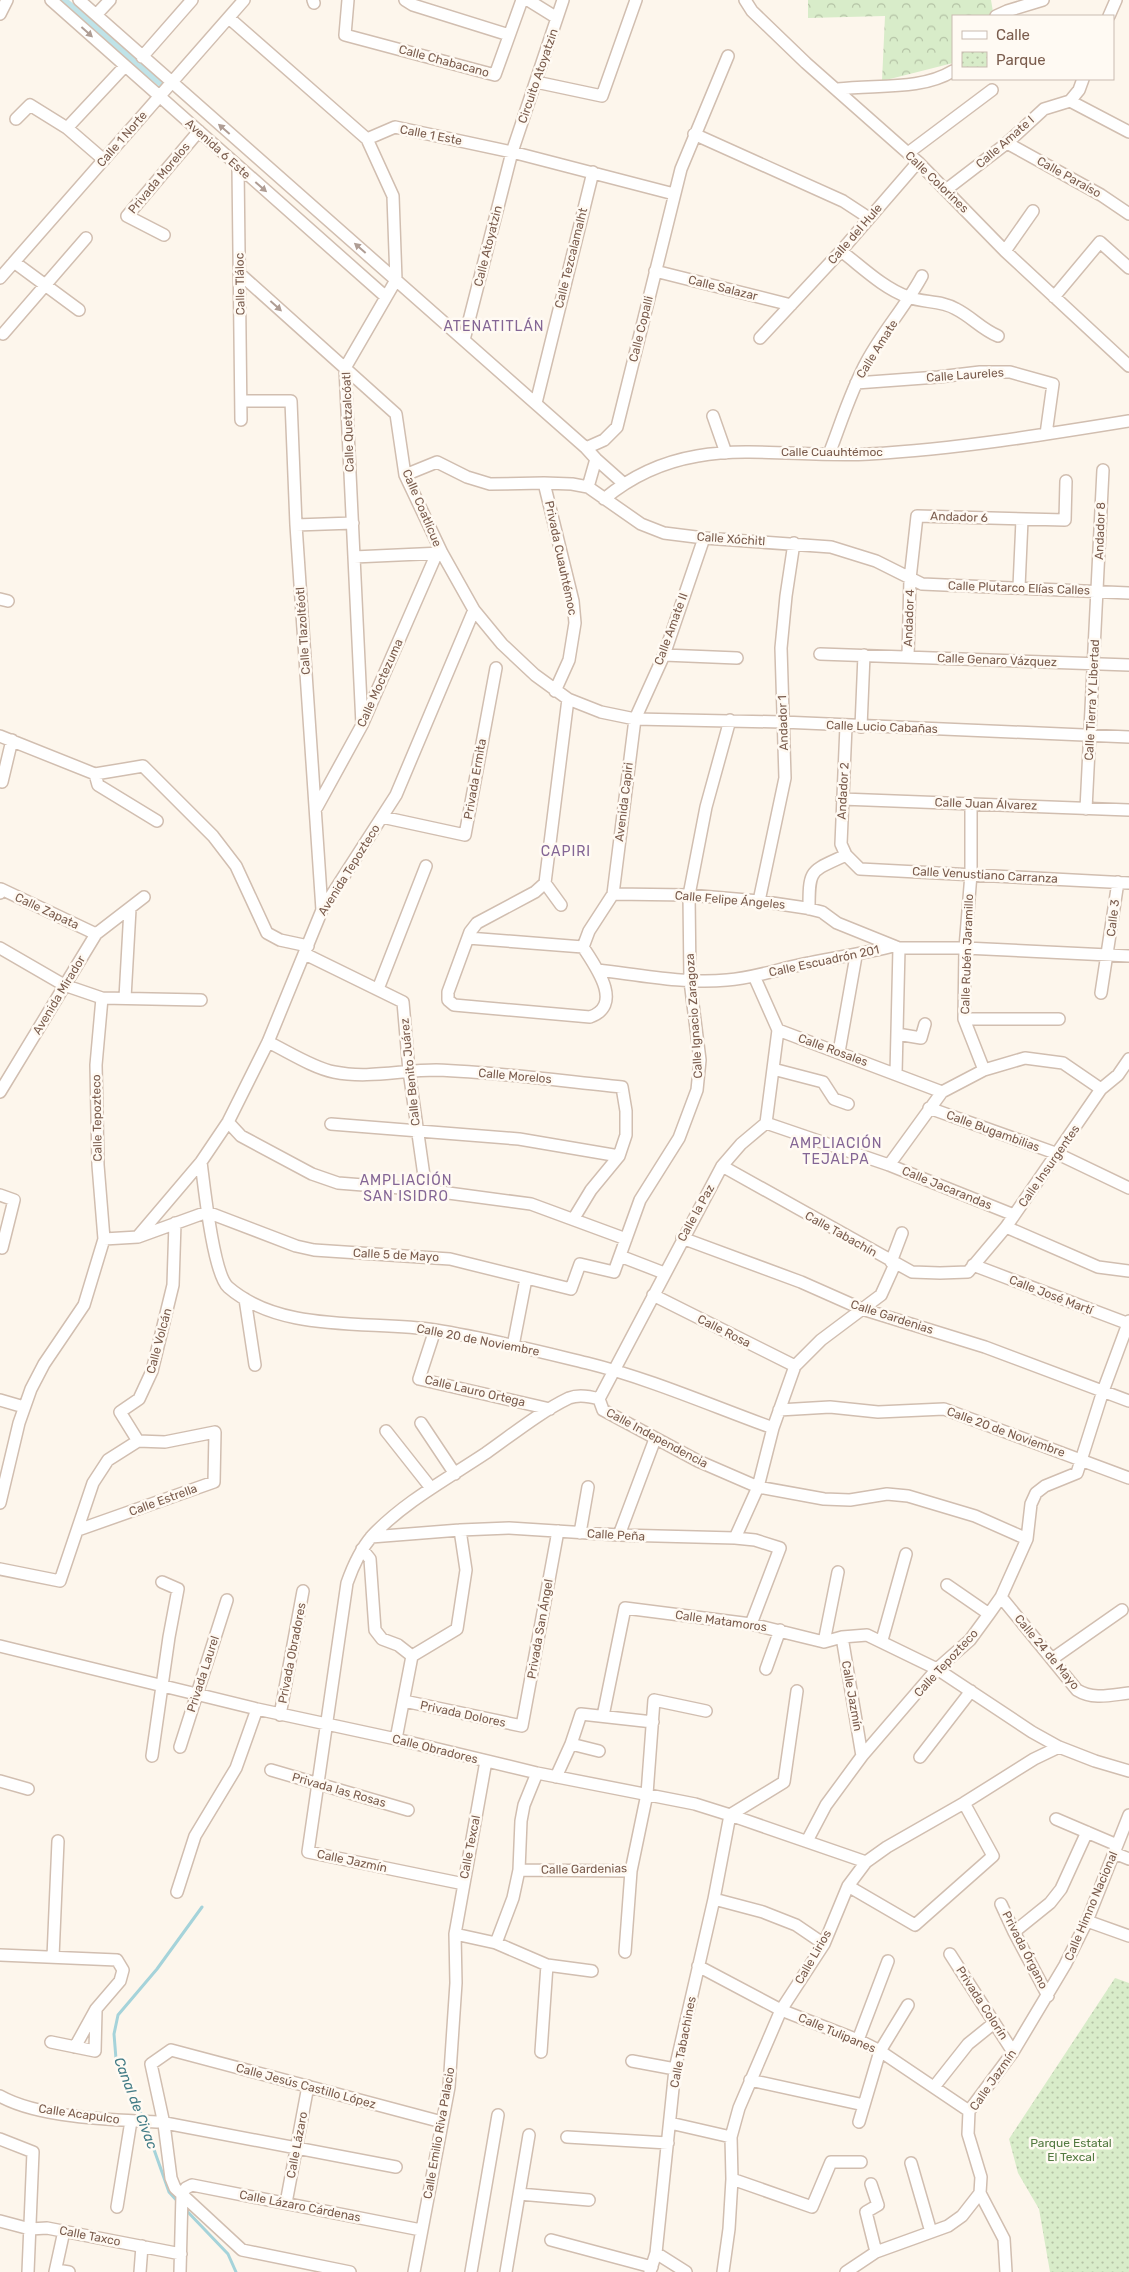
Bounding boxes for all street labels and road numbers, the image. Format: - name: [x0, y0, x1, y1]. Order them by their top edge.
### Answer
- street label: Circuito Atoyatzin: [515, 27, 561, 125]
- street label: Calle Chabacano: [397, 42, 491, 80]
- street label: Calle 1 Norte: [94, 108, 150, 170]
- street label: Calle Amate I: [973, 113, 1037, 171]
- street label: Avenida 6 Este: [183, 116, 254, 182]
- street label: Calle 1 Este: [399, 122, 464, 148]
- street label: Privada Morelos: [125, 140, 193, 216]
- street label: Calle Colorines: [903, 148, 971, 216]
- street label: Calle Paraíso: [1034, 154, 1104, 200]
- street label: Calle del Hule: [825, 201, 885, 267]
- street label: Calle Atoyatzin: [471, 204, 505, 288]
- street label: Calle Tezcalamalht: [552, 206, 590, 310]
- street label: Calle Tláloc: [232, 252, 248, 315]
- street label: Calle Salazar: [687, 273, 760, 303]
- street label: Calle Copalli: [626, 294, 656, 363]
- street label: Calle Amate: [853, 317, 901, 381]
- street label: Calle Laureles: [926, 365, 1004, 385]
- street label: Calle Quetzalcóatl: [339, 372, 357, 472]
- street label: Calle Cuauhtémoc: [781, 445, 883, 459]
- street label: Calle Coatlicue: [399, 467, 445, 549]
- street label: Privada Cuauhtémoc: [542, 499, 580, 617]
- street label: Andador 8: [1092, 502, 1108, 560]
- street label: Andador 6: [930, 509, 988, 525]
- street label: Calle Xóchitl: [696, 530, 766, 548]
- street label: Calle Plutarco Elías Calles: [948, 579, 1090, 597]
- street label: Calle Tlazoltéotl: [293, 587, 313, 675]
- street label: Andador 4: [901, 588, 917, 647]
- street label: Calle Amate II: [651, 591, 691, 667]
- street label: Calle Moctezuma: [354, 637, 406, 729]
- street label: Calle Tierra Y Libertad: [1082, 639, 1102, 761]
- street label: Calle Genaro Vázquez: [937, 651, 1057, 669]
- street label: Andador 1: [775, 695, 791, 751]
- street label: Calle Lucio Cabañas: [826, 718, 938, 736]
- street label: Privada Ermita: [461, 738, 489, 820]
- street label: Avenida Capiri: [612, 761, 636, 842]
- street label: Andador 2: [835, 762, 851, 820]
- street label: Calle Juan Álvarez: [934, 795, 1038, 813]
- street label: Avenida Tepozteco: [315, 822, 383, 918]
- street label: Calle Venustiano Carranza: [912, 864, 1058, 886]
- street label: Calle Felipe Ángeles: [674, 888, 786, 912]
- street label: Calle Zapata: [13, 890, 81, 932]
- street label: Calle Rubén Jaramillo: [958, 893, 976, 1015]
- street label: Calle 3: [1104, 899, 1122, 937]
- street label: Calle Escuadrón 201: [768, 942, 880, 980]
- street label: Avenida Mirador: [30, 953, 88, 1037]
- street label: Calle Ignacio Zaragoza: [683, 953, 705, 1079]
- street label: Calle Benito Juárez: [397, 1017, 423, 1127]
- street label: Calle Rosales: [796, 1031, 870, 1069]
- street label: Calle Morelos: [478, 1066, 552, 1086]
- street label: Calle Tepozteco: [89, 1074, 105, 1162]
- street label: Calle Bugambilias: [944, 1108, 1042, 1154]
- street label: Calle Insurgentes: [1015, 1122, 1083, 1210]
- street label: Calle Jacarandas: [900, 1164, 994, 1212]
- street label: Calle la Paz: [675, 1182, 717, 1244]
- street label: Calle Tabachín: [803, 1208, 879, 1260]
- street label: Calle 5 de Mayo: [353, 1246, 440, 1264]
- street label: Calle José Martí: [1007, 1273, 1096, 1318]
- street label: Calle Gardenias: [849, 1297, 935, 1337]
- street label: Calle Volcán: [144, 1307, 174, 1375]
- street label: Calle Rosa: [695, 1312, 753, 1350]
- street label: Calle 20 de Noviembre: [415, 1321, 541, 1359]
- street label: Calle Lauro Ortega: [423, 1373, 527, 1409]
- street label: Calle 20 de Noviembre: [945, 1404, 1067, 1460]
- street label: Calle Independencia: [604, 1405, 710, 1471]
- street label: Calle Estrella: [127, 1481, 199, 1519]
- street label: Calle Peña: [586, 1526, 646, 1544]
- street label: Privada San Ángel: [524, 1578, 556, 1680]
- street label: Privada Obradores: [275, 1601, 309, 1705]
- street label: Calle Matamoros: [674, 1608, 768, 1634]
- street label: Calle 24 de Mayo: [1012, 1612, 1082, 1692]
- street label: Calle Tepozteco: [911, 1626, 981, 1700]
- street label: Privada Laurel: [184, 1634, 222, 1714]
- street label: Calle Jazmín: [839, 1660, 865, 1732]
- street label: Privada Dolores: [419, 1698, 507, 1730]
- street label: Calle Obradores: [391, 1732, 479, 1766]
- street label: Privada las Rosas: [290, 1770, 388, 1810]
- street label: Calle Texcal: [457, 1814, 483, 1880]
- street label: Calle Jazmín: [316, 1847, 388, 1875]
- street label: Calle Himno Nacional: [1062, 1849, 1120, 1963]
- street label: Calle Gardenias: [541, 1861, 627, 1877]
- street label: Privada Órgano: [999, 1909, 1051, 1991]
- street label: Calle Lirios: [792, 1927, 834, 1987]
- street label: Privada Colorín: [953, 1964, 1011, 2042]
- street label: Calle Tabachines: [667, 1995, 699, 2089]
- street label: Calle Tulipanes: [796, 2010, 878, 2056]
- street label: Calle Jazmín: [967, 2047, 1019, 2113]
- street label: Calle Jesús Castillo López: [234, 2061, 378, 2111]
- street label: Calle Emilio Riva Palacio: [421, 2066, 458, 2200]
- street label: Calle Acapulco: [38, 2101, 121, 2127]
- street label: Calle Lázaro: [284, 2110, 310, 2179]
- street label: Calle Lázaro Cárdenas: [238, 2187, 362, 2225]
- street label: Calle Taxco: [58, 2223, 122, 2249]

